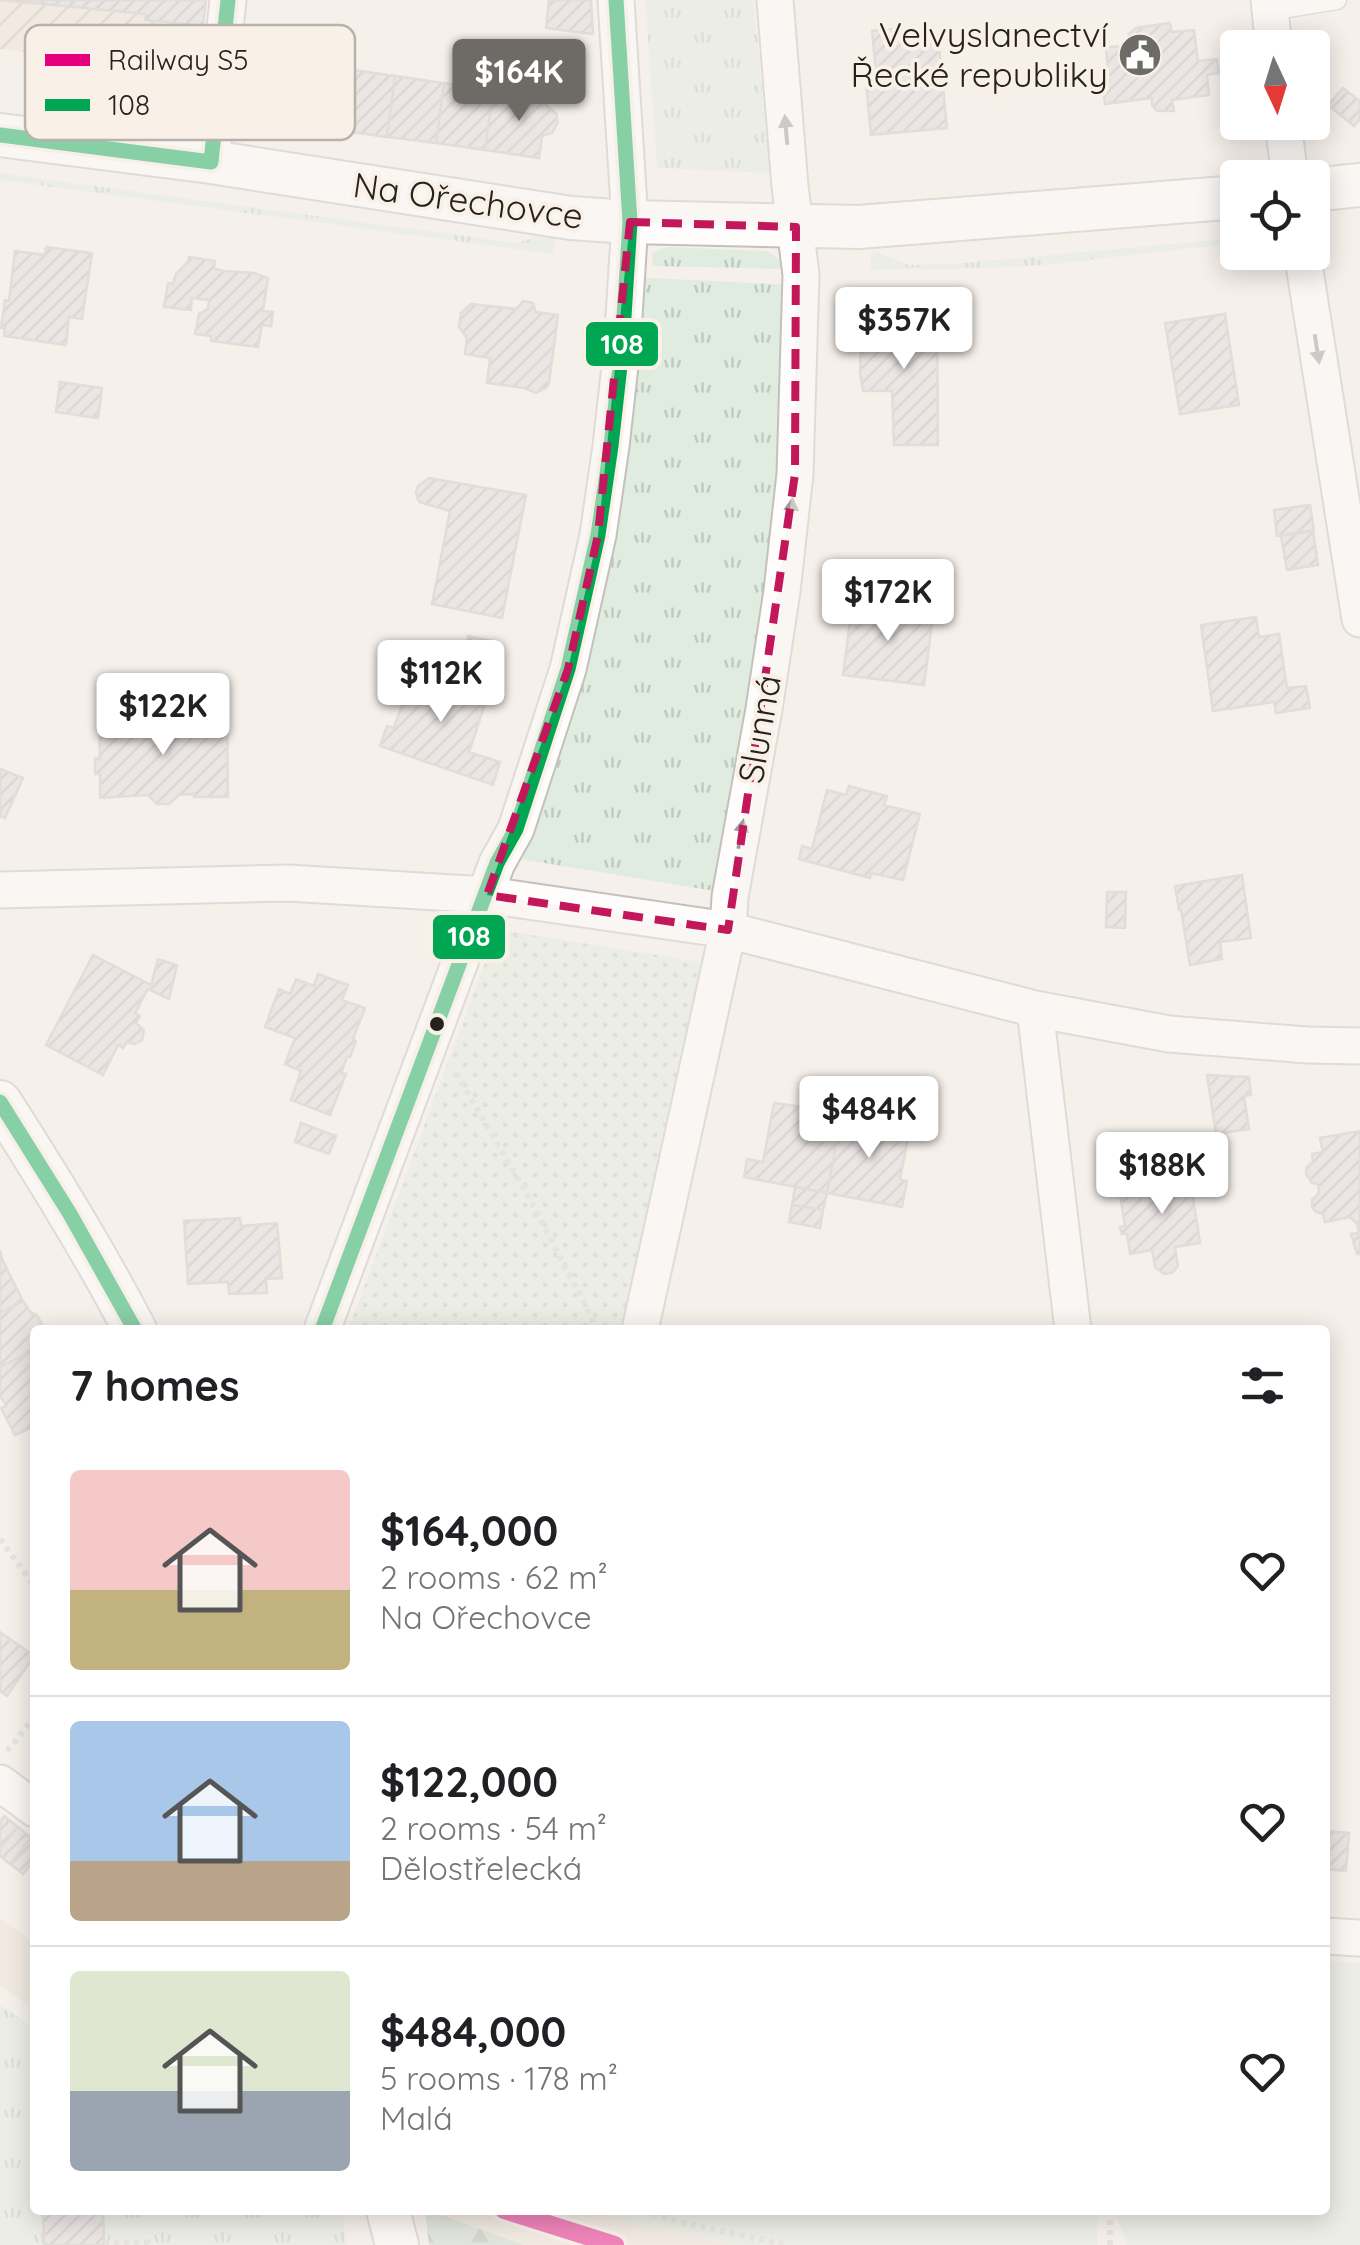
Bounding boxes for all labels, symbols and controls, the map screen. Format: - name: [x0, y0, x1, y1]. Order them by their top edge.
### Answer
- place label: Velvyslanectví Řecké republiky: [850, 12, 1108, 96]
- legend: [25, 25, 355, 140]
- north arrow: [1220, 30, 1330, 140]
- map controls: [1220, 30, 1330, 270]
- public building icon: Velvyslanectví Řecké republiky: [1117, 32, 1163, 78]
- pin: $164K: [449, 39, 589, 124]
- text: Railway S5: [108, 42, 249, 77]
- text: $164K: [474, 51, 564, 91]
- text: 108: [108, 87, 150, 122]
- one-way arrow: [777, 113, 793, 145]
- button: locate: [1220, 160, 1330, 270]
- street label: Na Ořechovce: [350, 162, 586, 238]
- pin: $357K: [834, 287, 974, 372]
- text: $357K: [857, 299, 951, 339]
- line badge: 108: [584, 320, 660, 368]
- text: 108: [600, 326, 644, 361]
- one-way arrow: [1310, 334, 1325, 365]
- one-way arrow: [783, 496, 799, 528]
- pin: $172K: [818, 559, 958, 644]
- text: $172K: [844, 571, 932, 611]
- pin: $112K: [371, 640, 511, 725]
- text: $112K: [399, 652, 483, 692]
- street label: Slunná: [728, 671, 790, 786]
- pin: $122K: [93, 673, 233, 758]
- text: $122K: [119, 685, 207, 725]
- one-way arrow: [734, 818, 750, 849]
- line badge: 108: [431, 913, 507, 961]
- text: 108: [447, 918, 491, 953]
- unlabelled marker: [427, 1014, 447, 1034]
- pin: $484K: [799, 1076, 939, 1161]
- text: $484K: [821, 1088, 917, 1128]
- pin: $188K: [1092, 1132, 1232, 1217]
- text: $188K: [1118, 1144, 1206, 1184]
- icon: filters: [1235, 1358, 1290, 1413]
- text: 7 homes: [70, 1359, 239, 1412]
- text: $164,000: [380, 1504, 558, 1557]
- icon: home: [150, 1510, 270, 1630]
- icon: heart: [1235, 1543, 1290, 1598]
- text: 2 rooms · 62 m²: [380, 1557, 608, 1597]
- text: Na Ořechovce: [380, 1597, 592, 1637]
- text: $122,000: [380, 1755, 558, 1808]
- icon: home: [150, 1761, 270, 1881]
- icon: heart: [1235, 1794, 1290, 1849]
- text: 2 rooms · 54 m²: [380, 1808, 607, 1848]
- text: Dělostřelecká: [380, 1848, 582, 1888]
- text: $484,000: [380, 2005, 566, 2058]
- icon: home: [150, 2011, 270, 2131]
- icon: heart: [1235, 2044, 1290, 2099]
- text: 5 rooms · 178 m²: [380, 2058, 618, 2098]
- text: Malá: [380, 2098, 453, 2138]

